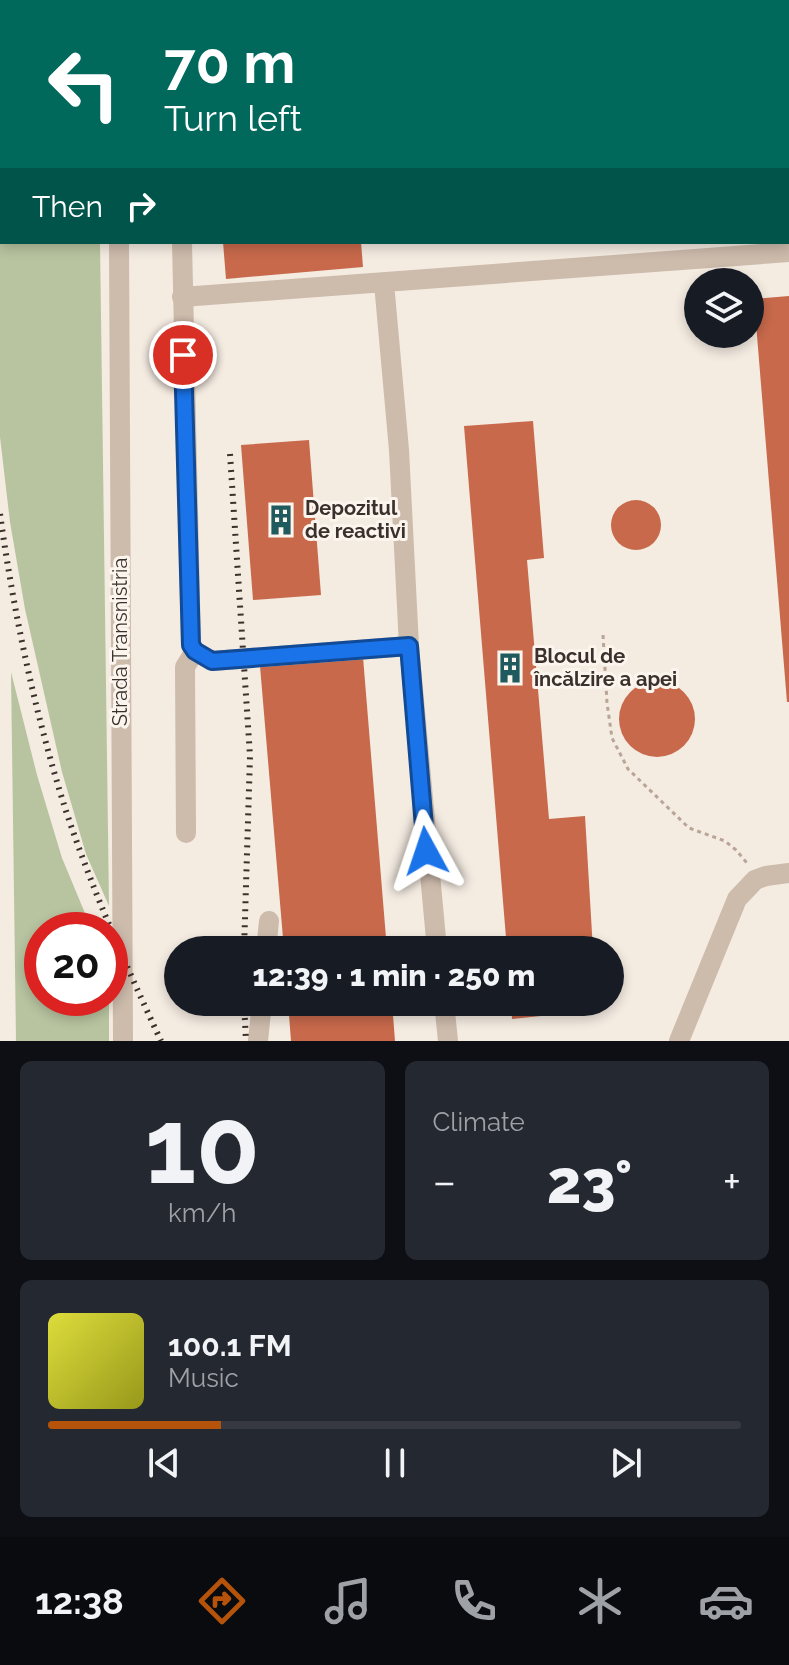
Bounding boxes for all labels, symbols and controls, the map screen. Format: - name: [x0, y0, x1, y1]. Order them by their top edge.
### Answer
- text: 70 m: [164, 30, 295, 96]
- icon: left: [32, 32, 136, 136]
- text: Turn left: [164, 97, 302, 139]
- icon: right: [119, 184, 163, 228]
- text: Then: [32, 189, 103, 224]
- map controls: [684, 268, 764, 348]
- button: layers: [684, 268, 764, 348]
- pin: [149, 321, 217, 389]
- icon: arrive: [161, 333, 205, 377]
- place label: Depozitul de reaсtivi: [305, 496, 406, 543]
- building icon: Depozitul de reaсtivi: [264, 503, 298, 537]
- street label: Strada Transnistria: [108, 558, 132, 726]
- place label: Blocul de încălzire a apei: [533, 644, 677, 691]
- building icon: Blocul de încălzire a apei: [493, 651, 527, 685]
- position arrow: [384, 809, 468, 893]
- speed limit sign: 20: [24, 912, 128, 1016]
- text: 12:39 · 1 min · 250 m: [253, 958, 535, 993]
- text: 10: [145, 1085, 260, 1207]
- text: Climate: [433, 1107, 525, 1137]
- text: 23°: [547, 1147, 632, 1217]
- text: −: [433, 1156, 456, 1207]
- text: +: [723, 1156, 741, 1207]
- text: km/h: [168, 1198, 237, 1228]
- text: 100.1 FM: [168, 1328, 292, 1363]
- text: Music: [168, 1363, 239, 1393]
- icon: previous: [142, 1441, 186, 1485]
- icon: pause: [373, 1441, 417, 1485]
- icon: next: [604, 1441, 648, 1485]
- icon: directions: [194, 1573, 250, 1629]
- icon: music: [320, 1573, 376, 1629]
- icon: phone: [446, 1573, 502, 1629]
- icon: climate: [572, 1573, 628, 1629]
- icon: car: [698, 1573, 754, 1629]
- text: 12:38: [35, 1580, 124, 1622]

